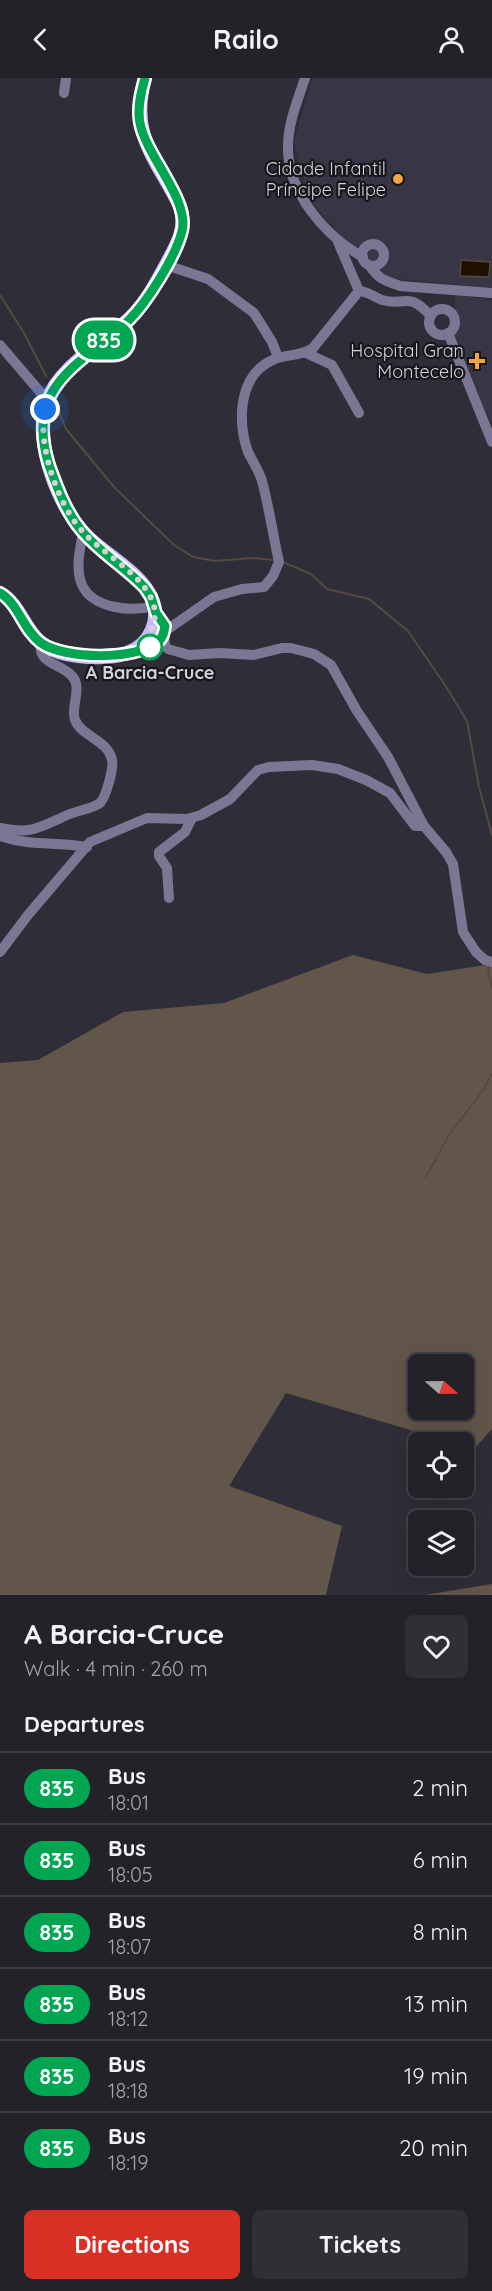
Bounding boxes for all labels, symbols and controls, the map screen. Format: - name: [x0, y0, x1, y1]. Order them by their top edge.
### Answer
- text: Railo: [213, 22, 279, 56]
- icon: back: [24, 23, 57, 56]
- icon: person: [435, 23, 468, 56]
- place label: Cidade Infantil Príncipe Felipe: [266, 157, 386, 201]
- marker: Cidade Infantil Príncipe Felipe: [391, 172, 405, 186]
- line badge: 835: [70, 320, 138, 360]
- text: 835: [87, 327, 121, 353]
- place label: Hospital Gran Montecelo: [350, 339, 464, 383]
- marker: Hospital Gran Montecelo: [468, 352, 486, 370]
- your location: [30, 394, 60, 424]
- marker: A Barcia-Cruce: [137, 634, 163, 660]
- place label: A Barcia-Cruce: [86, 661, 214, 684]
- north arrow: [408, 1354, 474, 1420]
- map controls: [408, 1354, 474, 1576]
- button: locate: [408, 1432, 474, 1498]
- button: layers: [408, 1510, 474, 1576]
- button: heart: [405, 1615, 468, 1678]
- text: A Barcia-Cruce: [24, 1616, 224, 1651]
- text: Walk · 4 min · 260 m: [24, 1656, 208, 1681]
- text: Departures: [24, 1710, 145, 1738]
- text: Bus: [108, 1762, 146, 1790]
- text: 2 min: [412, 1774, 468, 1802]
- text: 835: [40, 1775, 74, 1801]
- text: 18:01: [108, 1790, 149, 1815]
- text: Bus: [108, 1834, 146, 1862]
- text: 6 min: [413, 1846, 468, 1874]
- text: 835: [40, 1847, 74, 1873]
- text: 18:05: [108, 1862, 153, 1887]
- text: Bus: [108, 1906, 146, 1934]
- text: 8 min: [413, 1918, 468, 1946]
- text: 835: [40, 1919, 74, 1945]
- text: 18:07: [108, 1934, 151, 1959]
- text: Bus: [108, 1978, 146, 2006]
- text: 13 min: [405, 1990, 468, 2018]
- text: 835: [40, 1991, 74, 2017]
- text: 18:12: [108, 2006, 148, 2031]
- text: Bus: [108, 2050, 146, 2078]
- text: 19 min: [404, 2062, 468, 2090]
- text: 835: [40, 2063, 74, 2089]
- text: 18:18: [108, 2078, 148, 2103]
- text: Bus: [108, 2122, 146, 2150]
- text: 20 min: [399, 2134, 468, 2162]
- text: 835: [40, 2135, 74, 2161]
- text: 18:19: [108, 2150, 149, 2175]
- button: Directions: [24, 2210, 240, 2279]
- button: Tickets: [252, 2210, 468, 2279]

